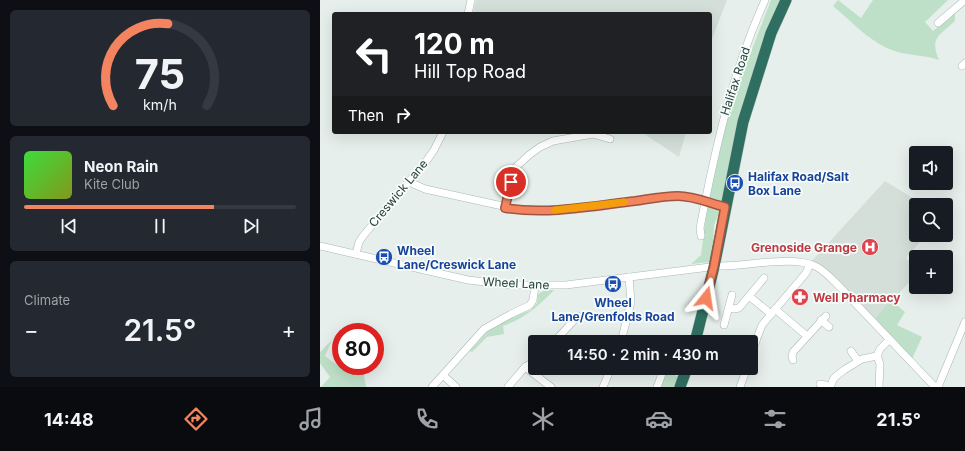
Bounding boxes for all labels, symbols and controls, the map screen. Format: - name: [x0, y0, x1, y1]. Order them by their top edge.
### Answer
- text: 120 m: [414, 27, 495, 61]
- icon: left: [348, 28, 400, 80]
- street label: Halifax Road: [717, 45, 753, 117]
- text: 75: [135, 49, 185, 99]
- text: Hill Top Road: [414, 61, 526, 82]
- text: km/h: [143, 95, 177, 112]
- icon: right: [392, 104, 414, 126]
- text: Then: [348, 106, 384, 125]
- map controls: [909, 146, 953, 294]
- button: sound: [909, 146, 953, 190]
- street label: Creswick Lane: [365, 156, 431, 230]
- text: Neon Rain: [84, 157, 158, 176]
- pin: [494, 165, 528, 199]
- place label: Halifax Road/Salt Box Lane: [748, 169, 849, 198]
- icon: arrive: [500, 171, 522, 193]
- bus stop icon: Halifax Road/Salt Box Lane: [725, 173, 745, 193]
- text: Kite Club: [84, 176, 140, 192]
- button: search: [909, 198, 953, 242]
- icon: previous: [58, 215, 80, 237]
- icon: pause: [149, 215, 171, 237]
- icon: next: [240, 215, 262, 237]
- hospital icon: Grenoside Grange: [860, 237, 880, 257]
- place label: Grenoside Grange: [751, 240, 857, 255]
- place label: Wheel Lane/Creswick Lane: [397, 243, 516, 272]
- bus stop icon: Wheel Lane/Creswick Lane: [374, 247, 394, 267]
- button: +: [909, 250, 953, 294]
- street label: Wheel Lane: [482, 274, 550, 292]
- bus stop icon: Wheel Lane/Grenfolds Road: [603, 274, 623, 294]
- position arrow: [685, 277, 727, 319]
- pharmacy icon: Well Pharmacy: [790, 287, 810, 307]
- place label: Well Pharmacy: [813, 290, 901, 305]
- text: Climate: [24, 292, 70, 308]
- place label: Wheel Lane/Grenfolds Road: [551, 295, 675, 324]
- text: 21.5°: [123, 312, 197, 348]
- text: −: [24, 317, 39, 343]
- text: +: [281, 317, 296, 343]
- speed limit sign: 80: [332, 323, 384, 375]
- text: 14:50 · 2 min · 430 m: [567, 345, 719, 364]
- icon: directions: [182, 405, 210, 433]
- icon: music: [297, 405, 325, 433]
- icon: phone: [413, 405, 441, 433]
- icon: climate: [529, 405, 557, 433]
- icon: car: [645, 405, 673, 433]
- icon: filters: [761, 405, 789, 433]
- text: 14:48: [44, 409, 94, 430]
- text: 21.5°: [876, 409, 921, 430]

